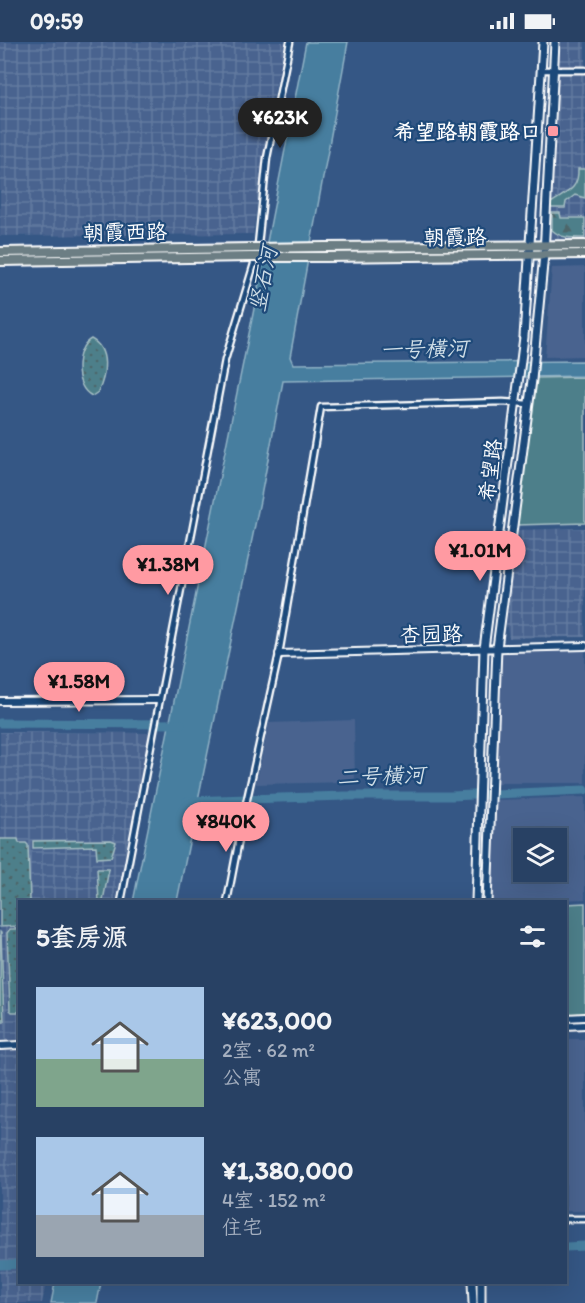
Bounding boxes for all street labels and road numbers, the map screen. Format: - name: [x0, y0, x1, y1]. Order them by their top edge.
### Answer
- street label: 朝霞西路: [83, 219, 167, 245]
- street label: 朝霞路: [423, 224, 487, 250]
- street label: 希望路: [474, 437, 506, 503]
- street label: 杏园路: [399, 621, 463, 647]

